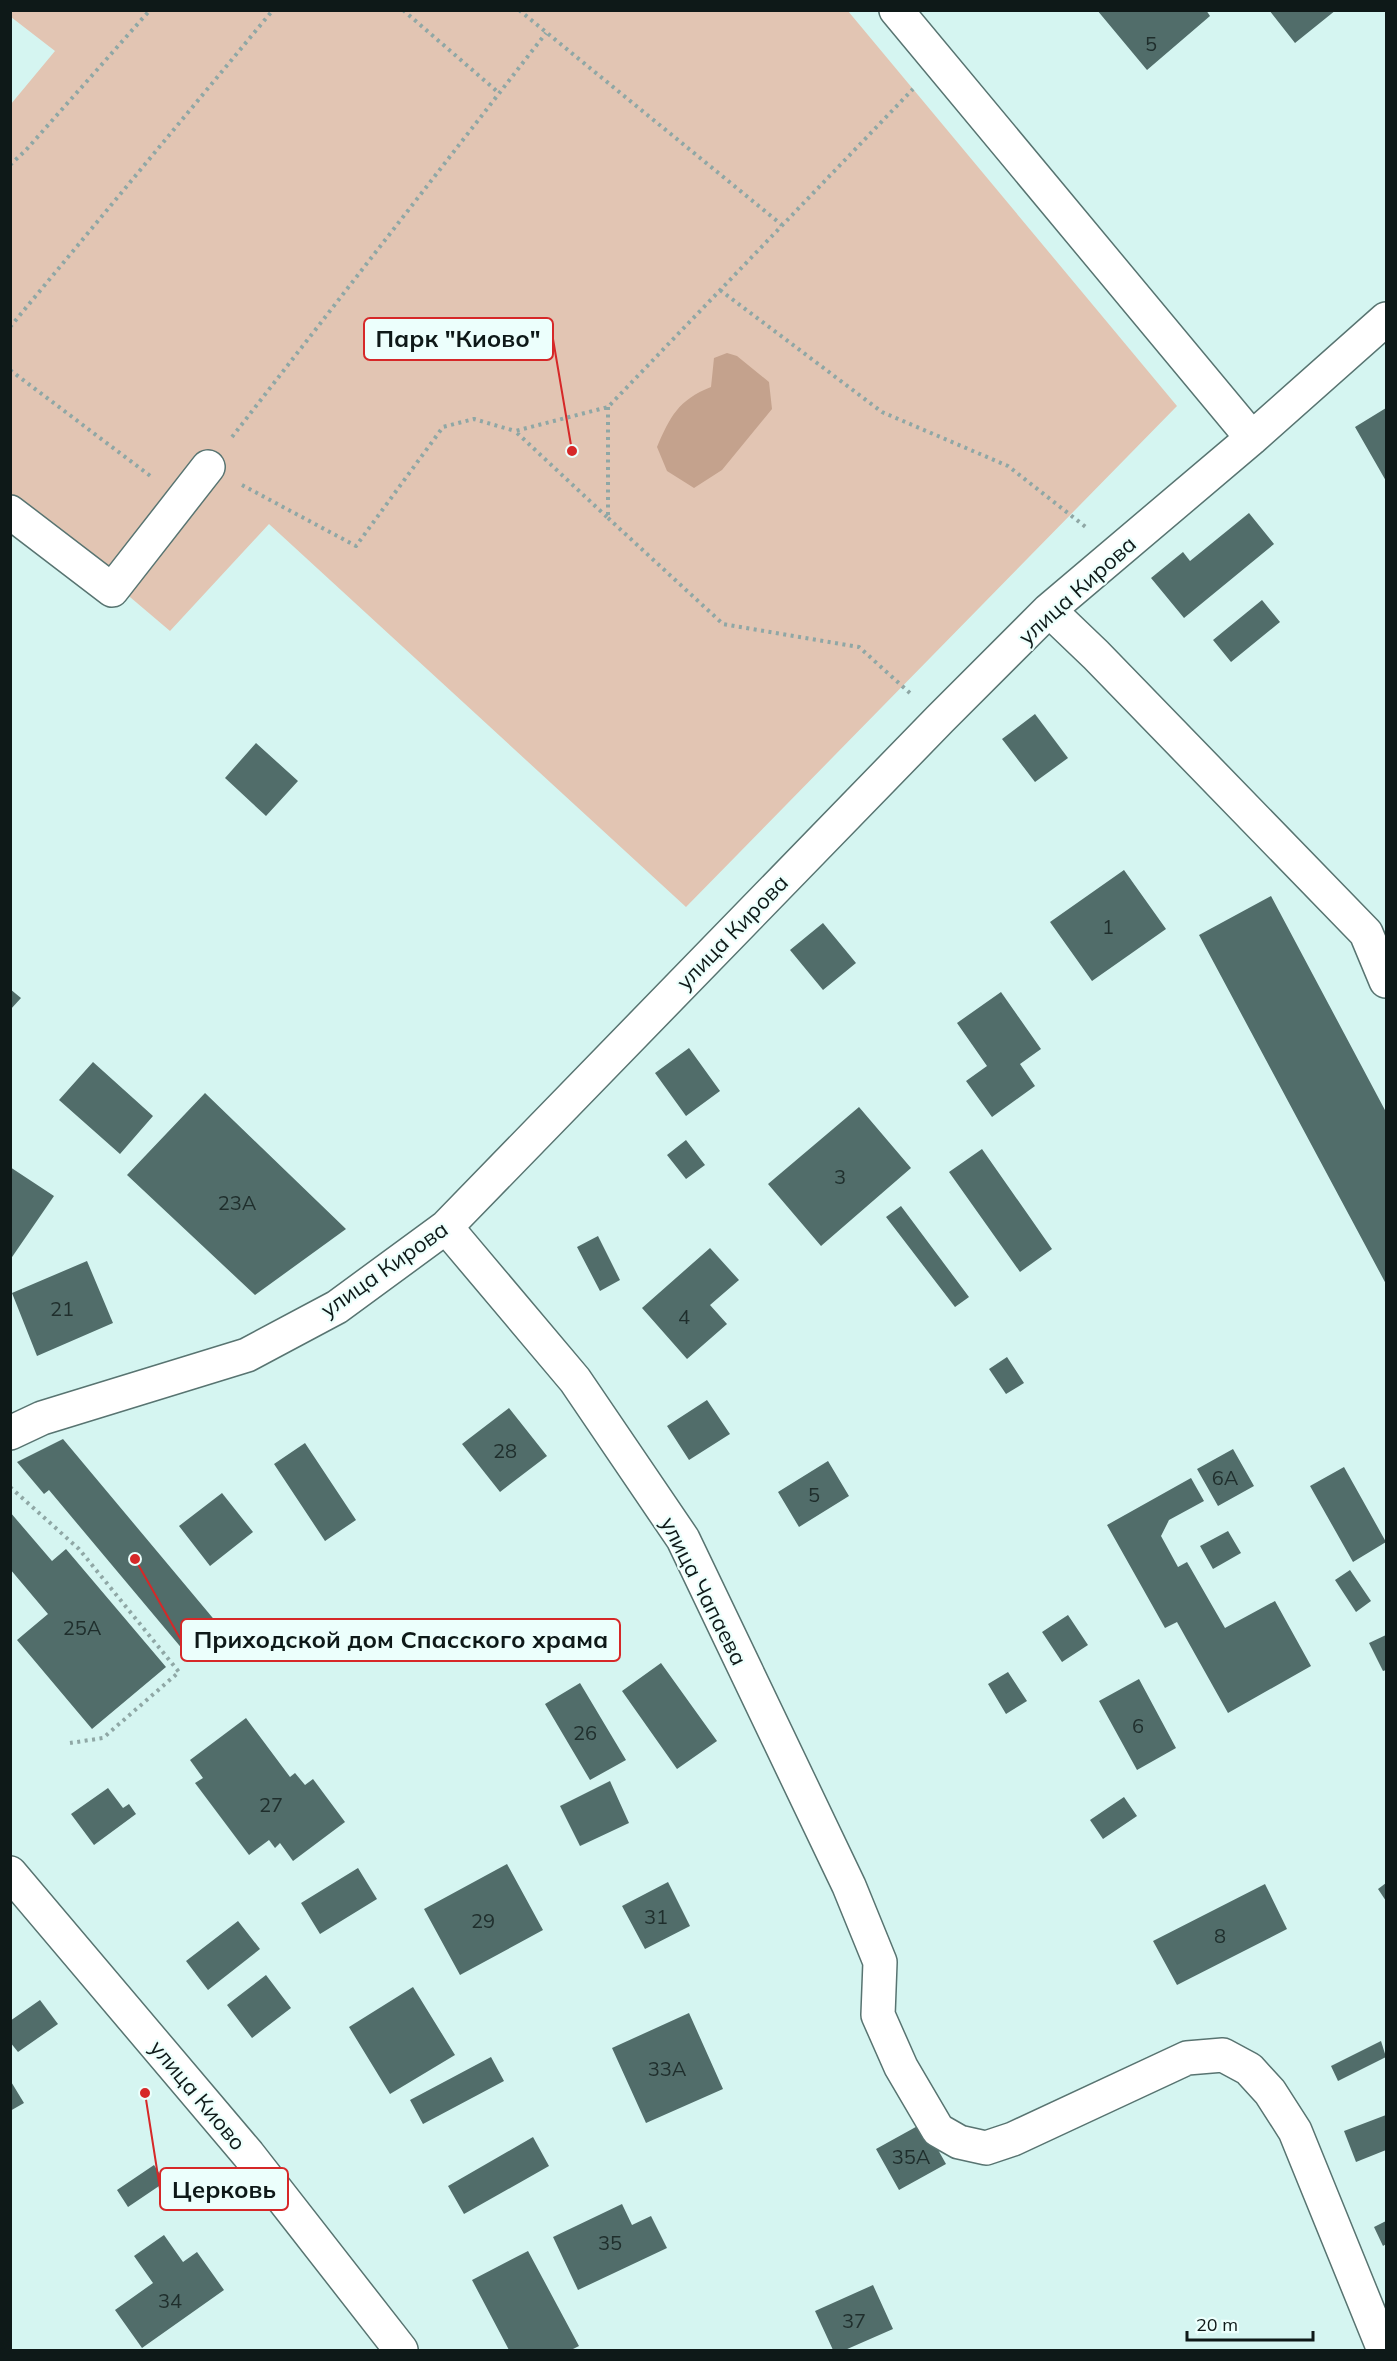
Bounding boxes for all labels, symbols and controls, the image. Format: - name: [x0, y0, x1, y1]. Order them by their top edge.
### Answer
- house number: 5: [1145, 31, 1157, 56]
- callout: Парк "Киово": [364, 318, 553, 360]
- text: Парк "Киово": [375, 323, 541, 353]
- street label: улица Кирова: [1012, 530, 1142, 650]
- street label: улица Кирова: [670, 869, 794, 995]
- house number: 1: [1102, 914, 1114, 939]
- house number: 3: [834, 1164, 846, 1189]
- house number: 23А: [218, 1190, 257, 1215]
- street label: улица Кирова: [315, 1215, 453, 1323]
- house number: 21: [50, 1296, 74, 1321]
- house number: 4: [678, 1304, 690, 1329]
- house number: 28: [493, 1438, 517, 1463]
- house number: 6А: [1212, 1465, 1239, 1490]
- house number: 5: [808, 1482, 820, 1507]
- street label: улица Чапаева: [655, 1512, 753, 1670]
- house number: 25А: [63, 1615, 102, 1640]
- callout: Приходской дом Спасского храма: [181, 1619, 620, 1661]
- text: Приходской дом Спасского храма: [194, 1624, 608, 1654]
- house number: 6: [1132, 1713, 1144, 1738]
- house number: 26: [573, 1720, 597, 1745]
- house number: 27: [259, 1792, 283, 1817]
- house number: 31: [644, 1904, 668, 1929]
- house number: 29: [471, 1908, 495, 1933]
- house number: 8: [1214, 1923, 1226, 1948]
- street label: улица Киово: [144, 2034, 252, 2156]
- house number: 33А: [648, 2056, 687, 2081]
- house number: 35А: [892, 2144, 931, 2169]
- callout: Церковь: [160, 2168, 288, 2210]
- text: Церковь: [172, 2174, 276, 2204]
- house number: 35: [598, 2230, 622, 2255]
- house number: 34: [158, 2288, 182, 2313]
- scale bar: [1187, 2304, 1313, 2342]
- house number: 37: [842, 2308, 866, 2333]
- text: 20 m: [1196, 2313, 1238, 2336]

